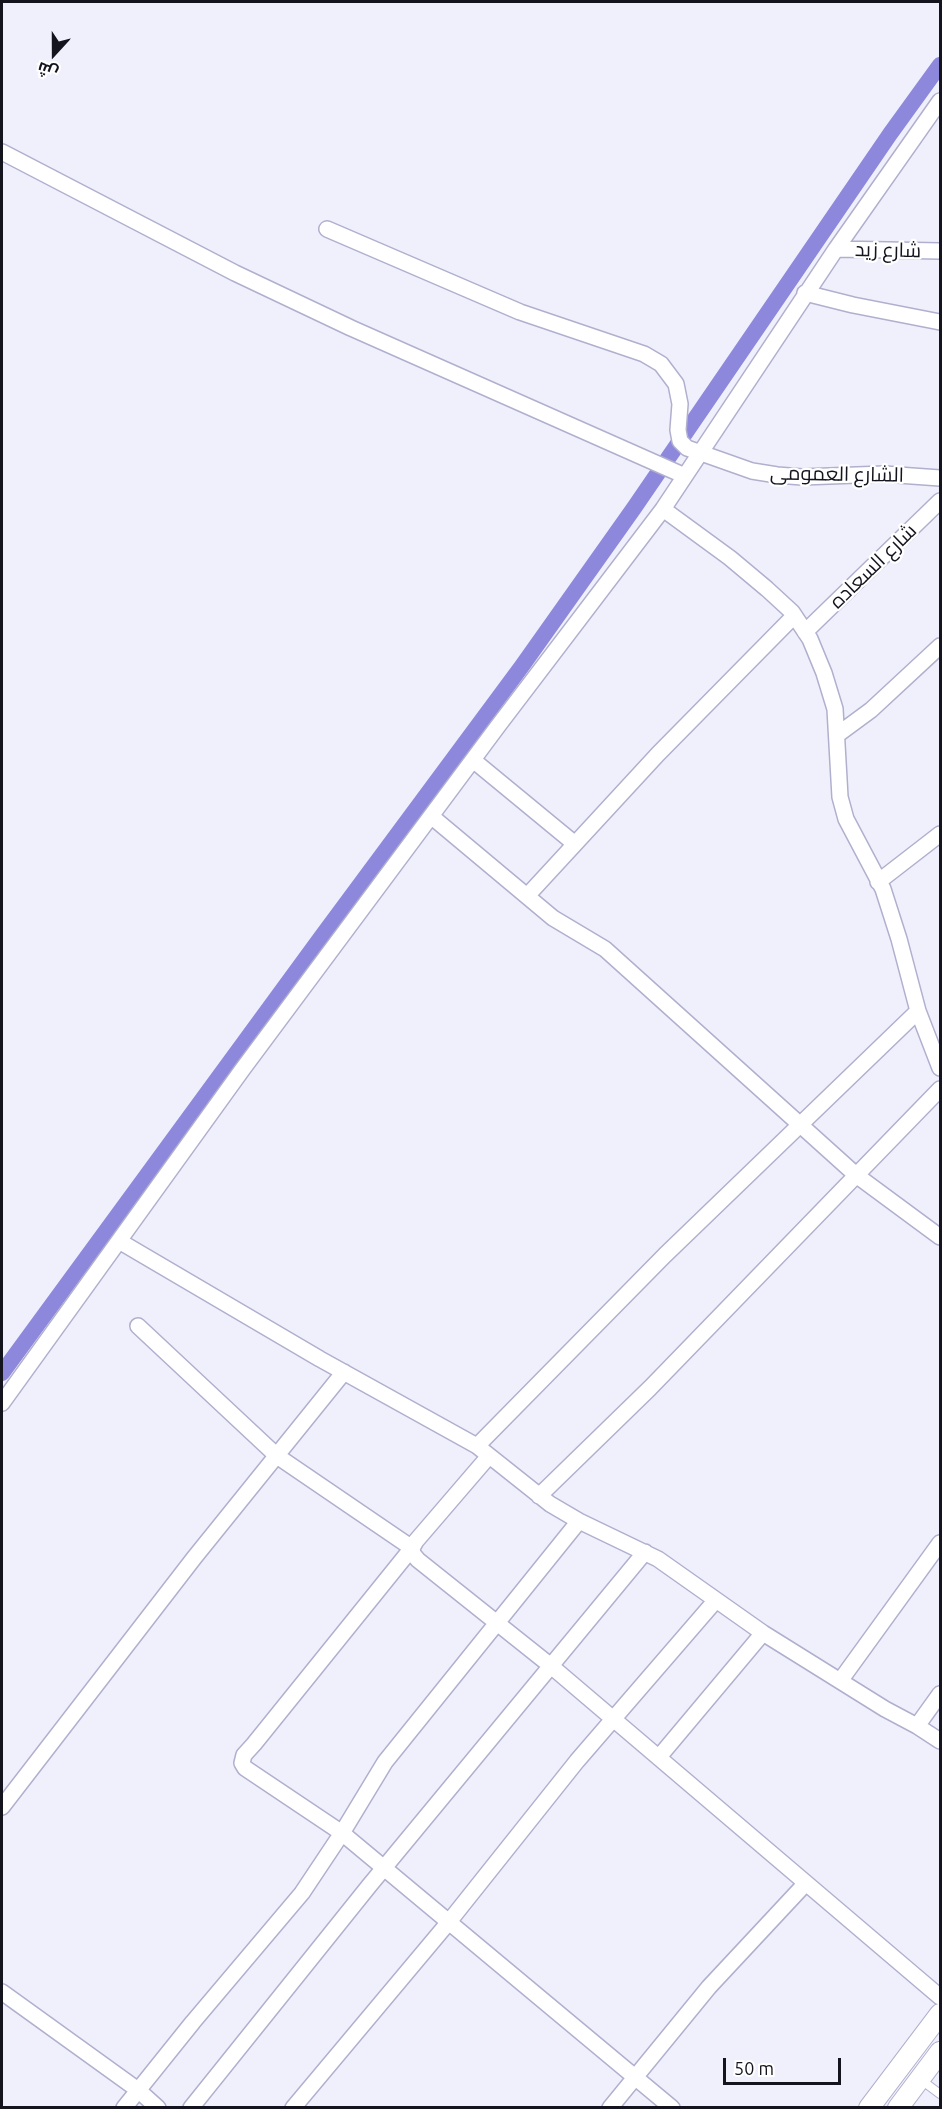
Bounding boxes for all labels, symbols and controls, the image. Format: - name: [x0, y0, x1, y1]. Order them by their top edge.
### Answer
- north arrow: [24, 24, 84, 84]
- text: ش: [35, 59, 60, 83]
- street label: شارع زيد: [855, 237, 921, 263]
- street label: الشارع العمومى: [770, 461, 904, 487]
- street label: شارع السعاده: [825, 519, 921, 613]
- scale bar: [726, 2046, 844, 2084]
- text: 50 m: [734, 2058, 774, 2078]

